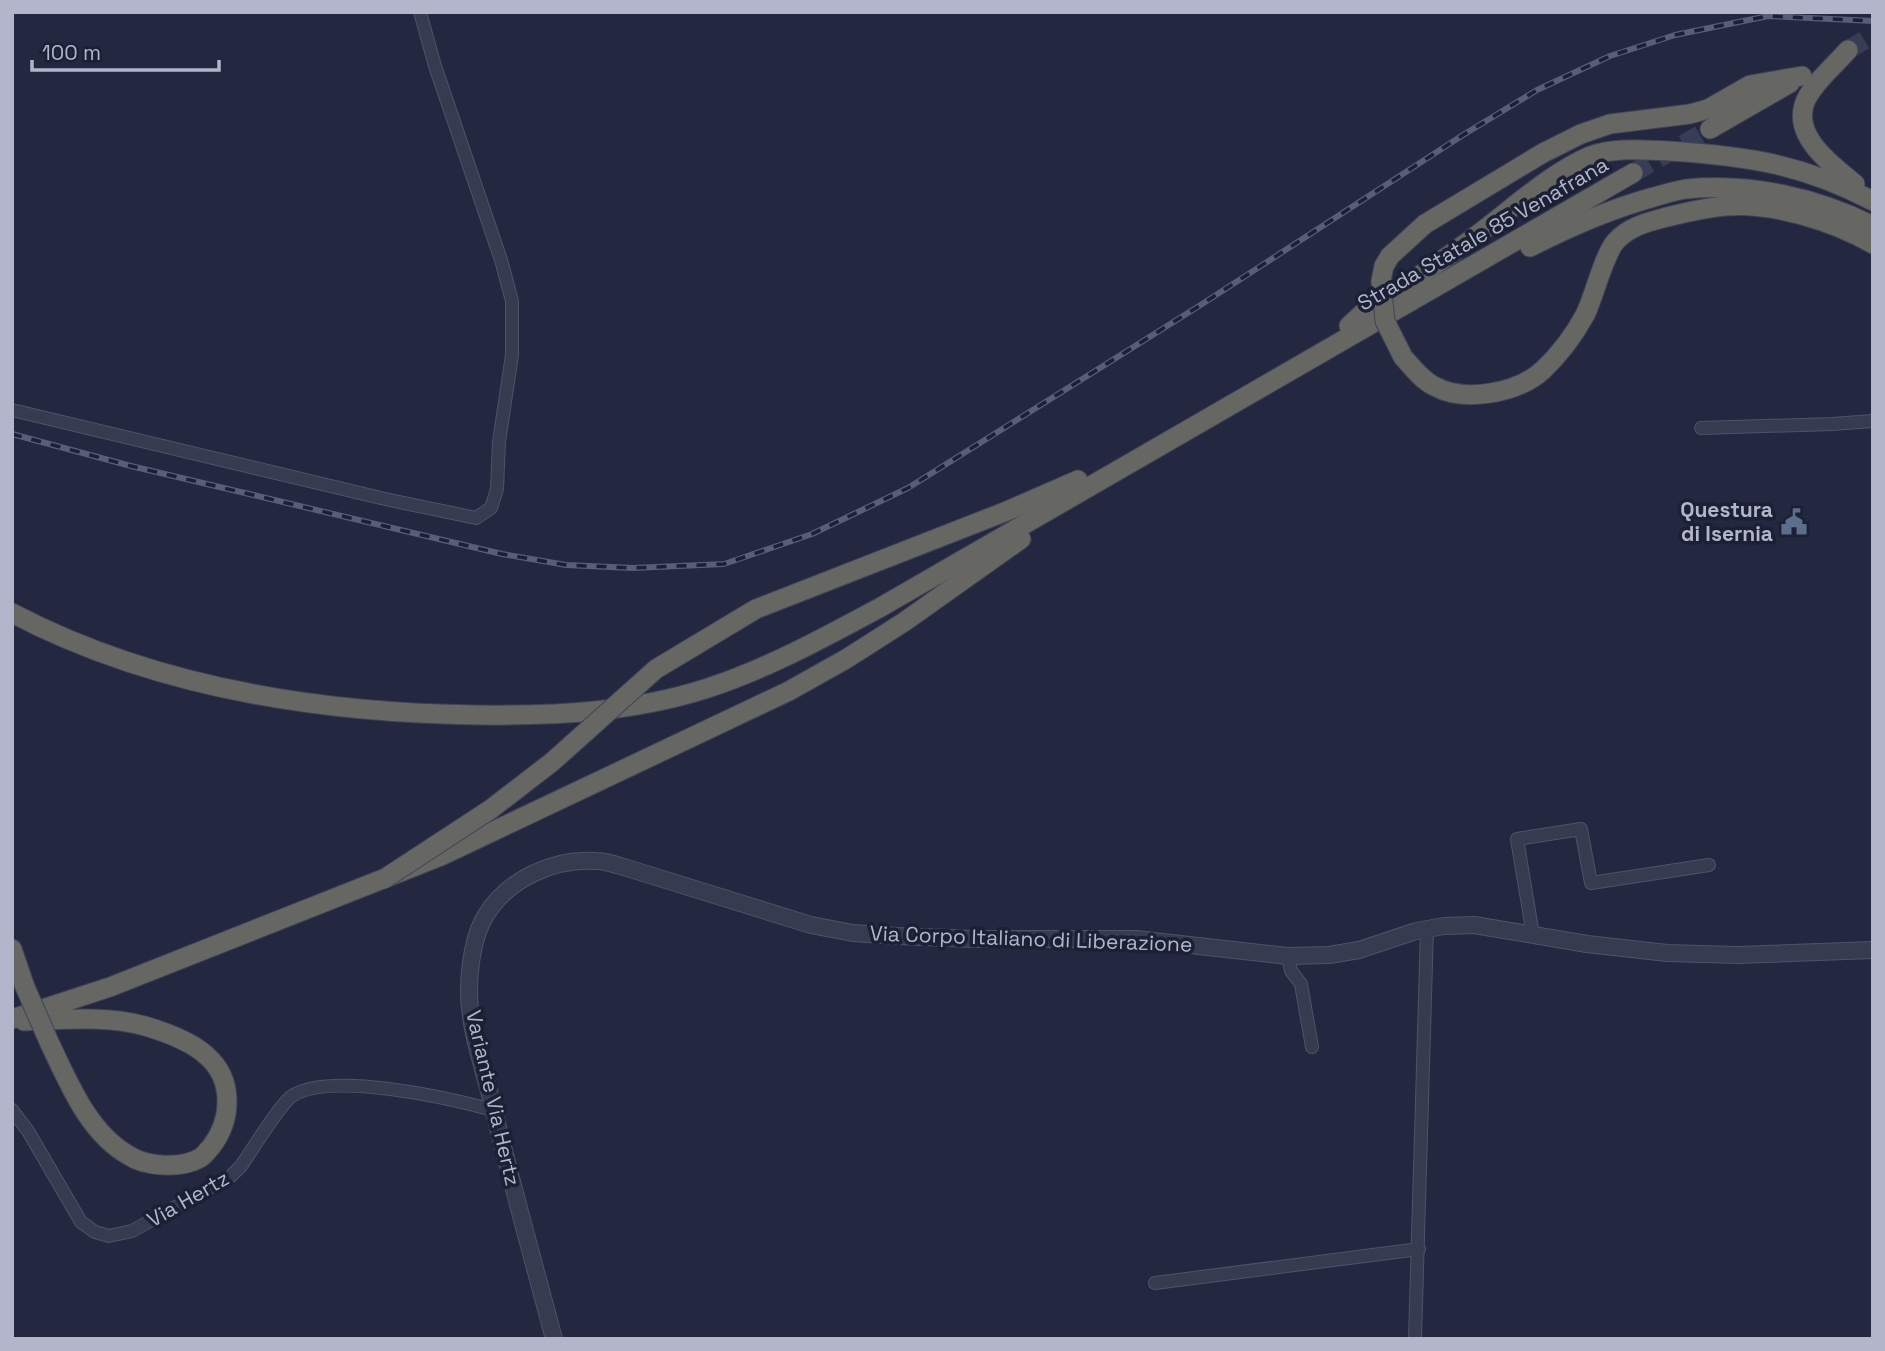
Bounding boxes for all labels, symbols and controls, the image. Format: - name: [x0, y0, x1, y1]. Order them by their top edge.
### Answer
- scale bar: [32, 28, 219, 72]
- text: 100 m: [42, 39, 101, 66]
- street label: Strada Statale 85 Venafrana: [1353, 151, 1613, 317]
- place label: Questura di Isernia: [1680, 496, 1773, 547]
- public building icon: Questura di Isernia: [1779, 507, 1809, 537]
- street label: Via Corpo Italiano di Liberazione: [869, 919, 1193, 958]
- street label: Variante Via Hertz: [460, 1008, 527, 1188]
- street label: Via Hertz: [142, 1164, 234, 1233]

